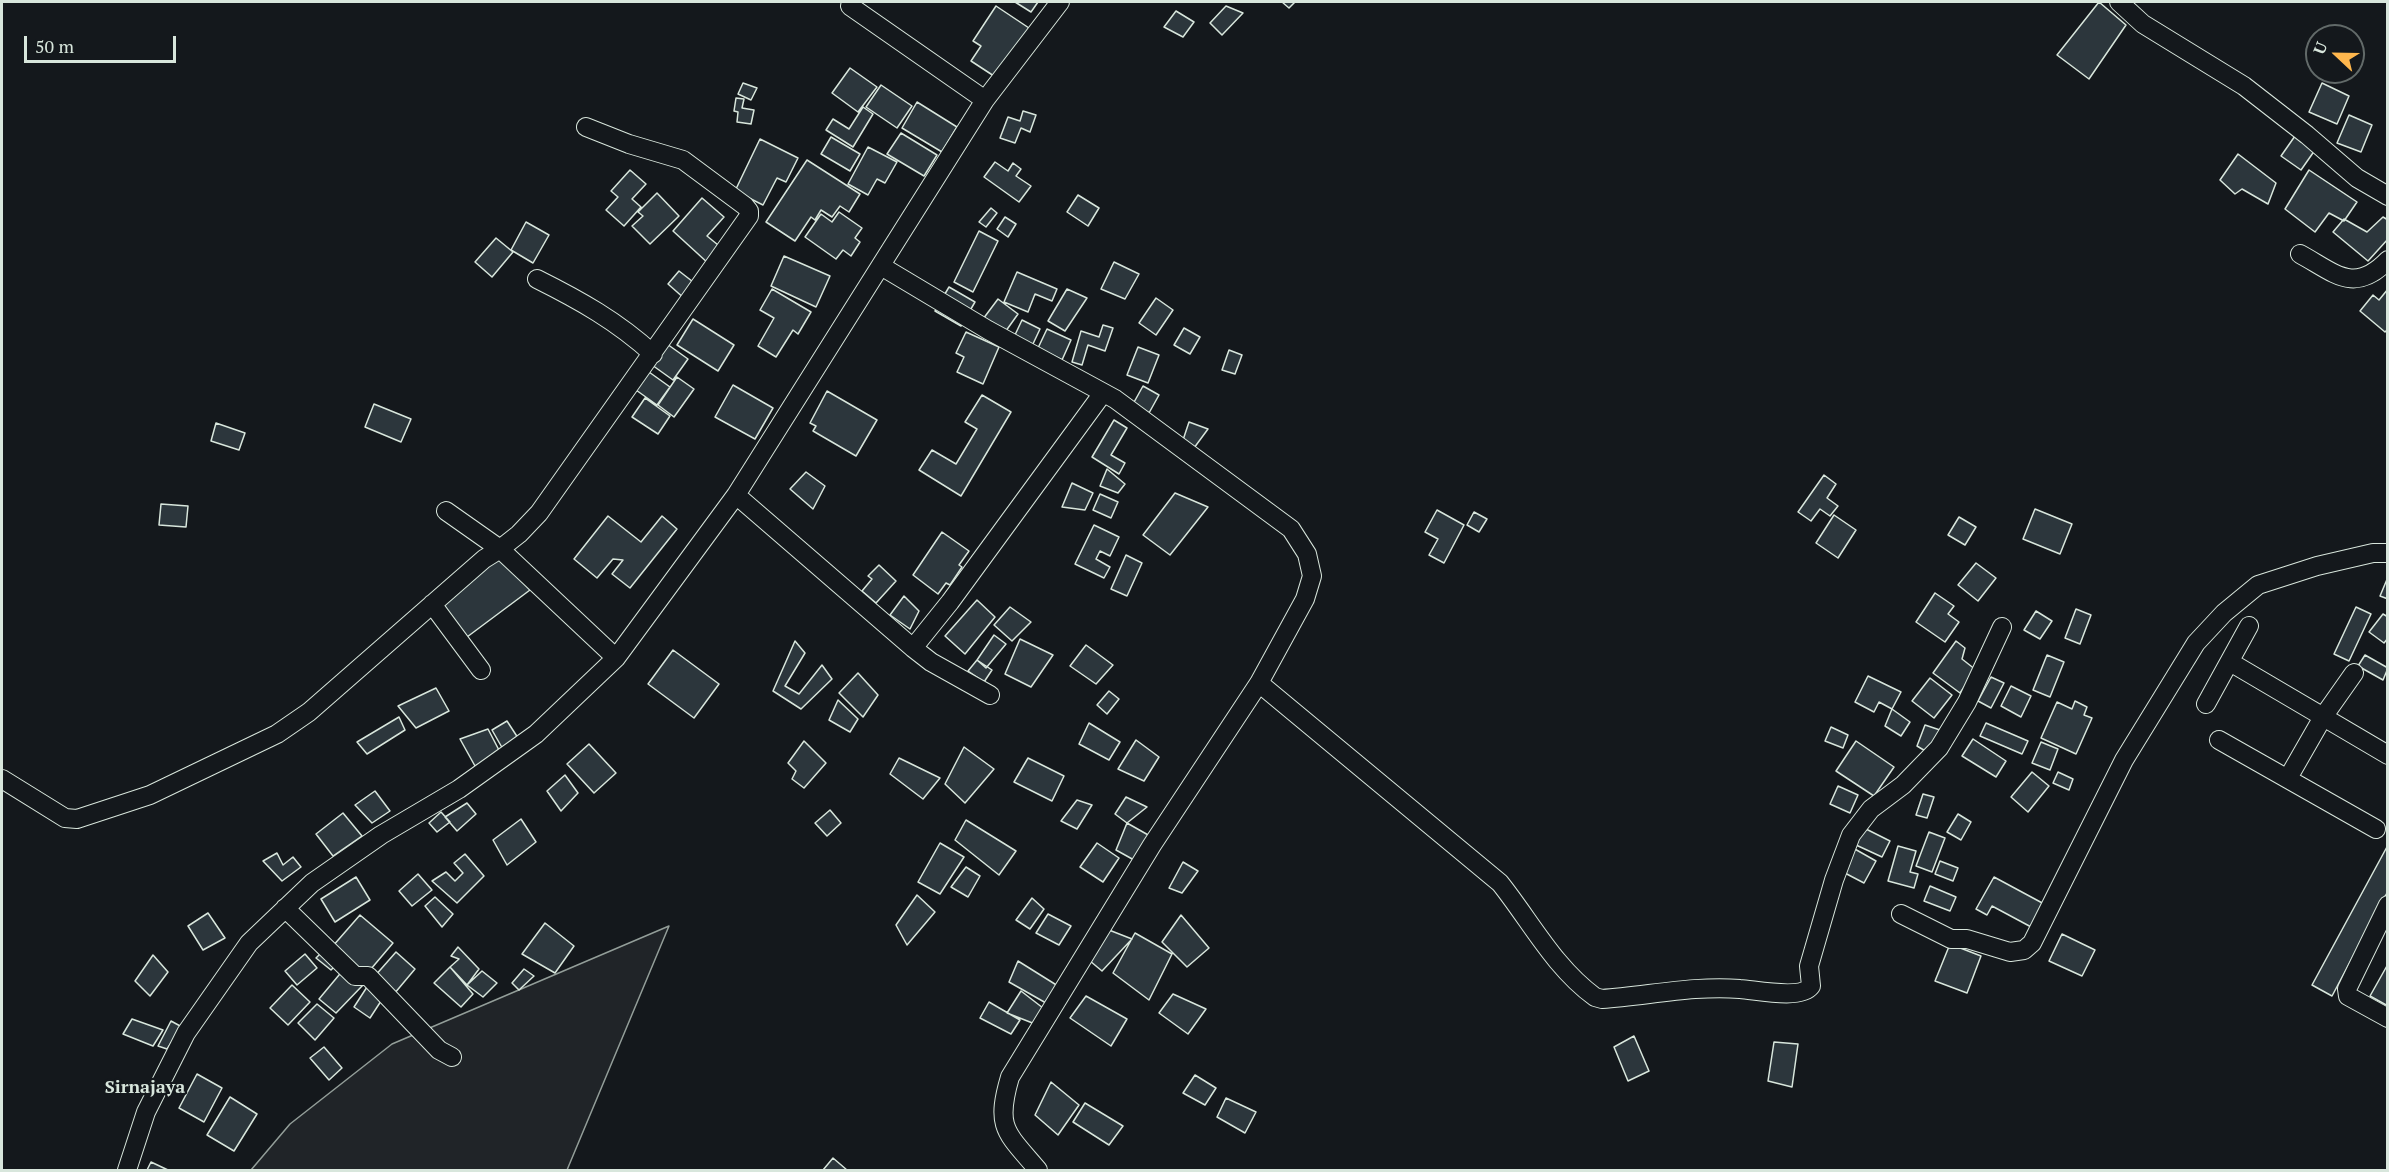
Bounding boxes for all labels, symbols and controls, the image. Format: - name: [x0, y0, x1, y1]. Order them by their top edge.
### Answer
- scale bar: [27, 24, 178, 62]
- north arrow: [2305, 24, 2365, 84]
- text: 50 m: [35, 34, 74, 58]
- text: U: [2308, 39, 2333, 57]
- district label: Sirnajaya: [105, 1077, 185, 1099]

